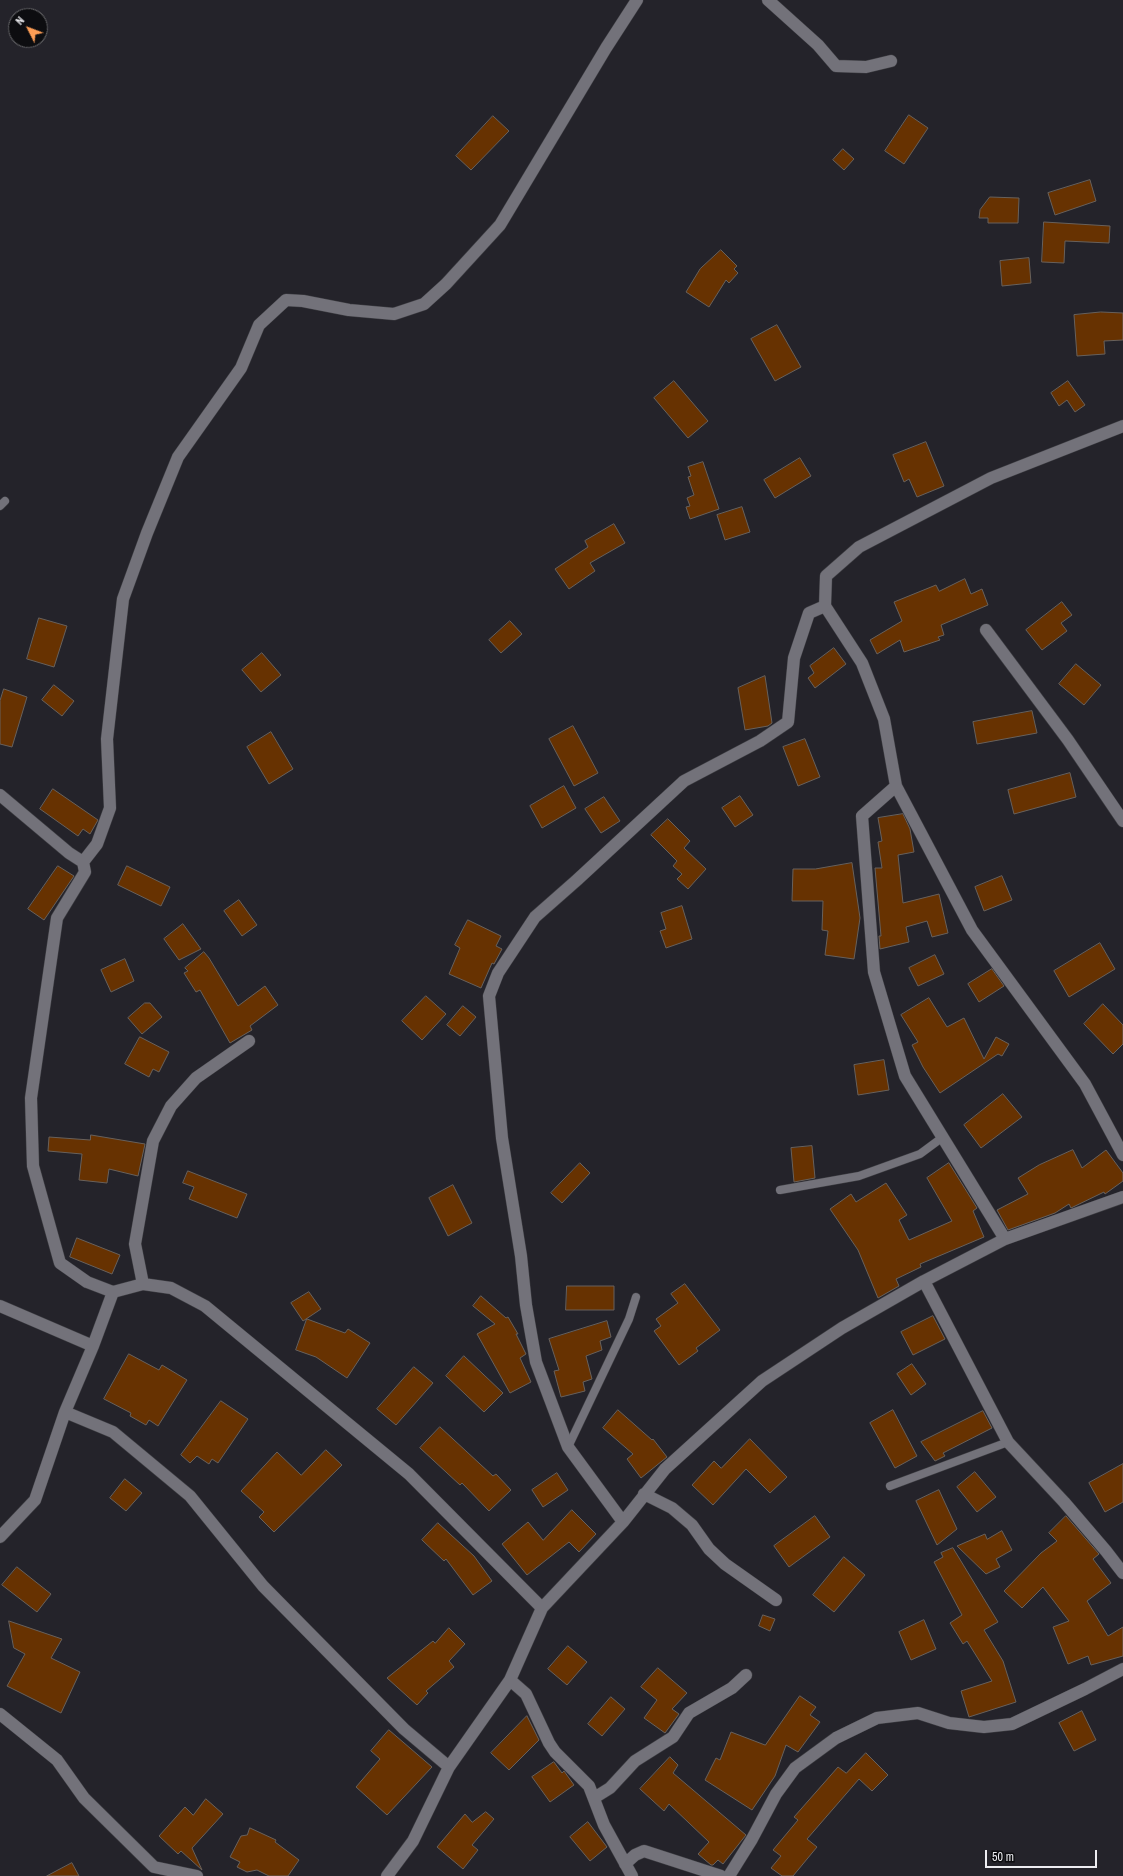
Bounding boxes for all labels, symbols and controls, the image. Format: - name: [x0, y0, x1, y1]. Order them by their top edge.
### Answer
- north arrow: [8, 8, 48, 48]
- text: N: [12, 14, 27, 28]
- scale bar: [987, 1842, 1099, 1868]
- text: 50 m: [992, 1849, 1014, 1865]

